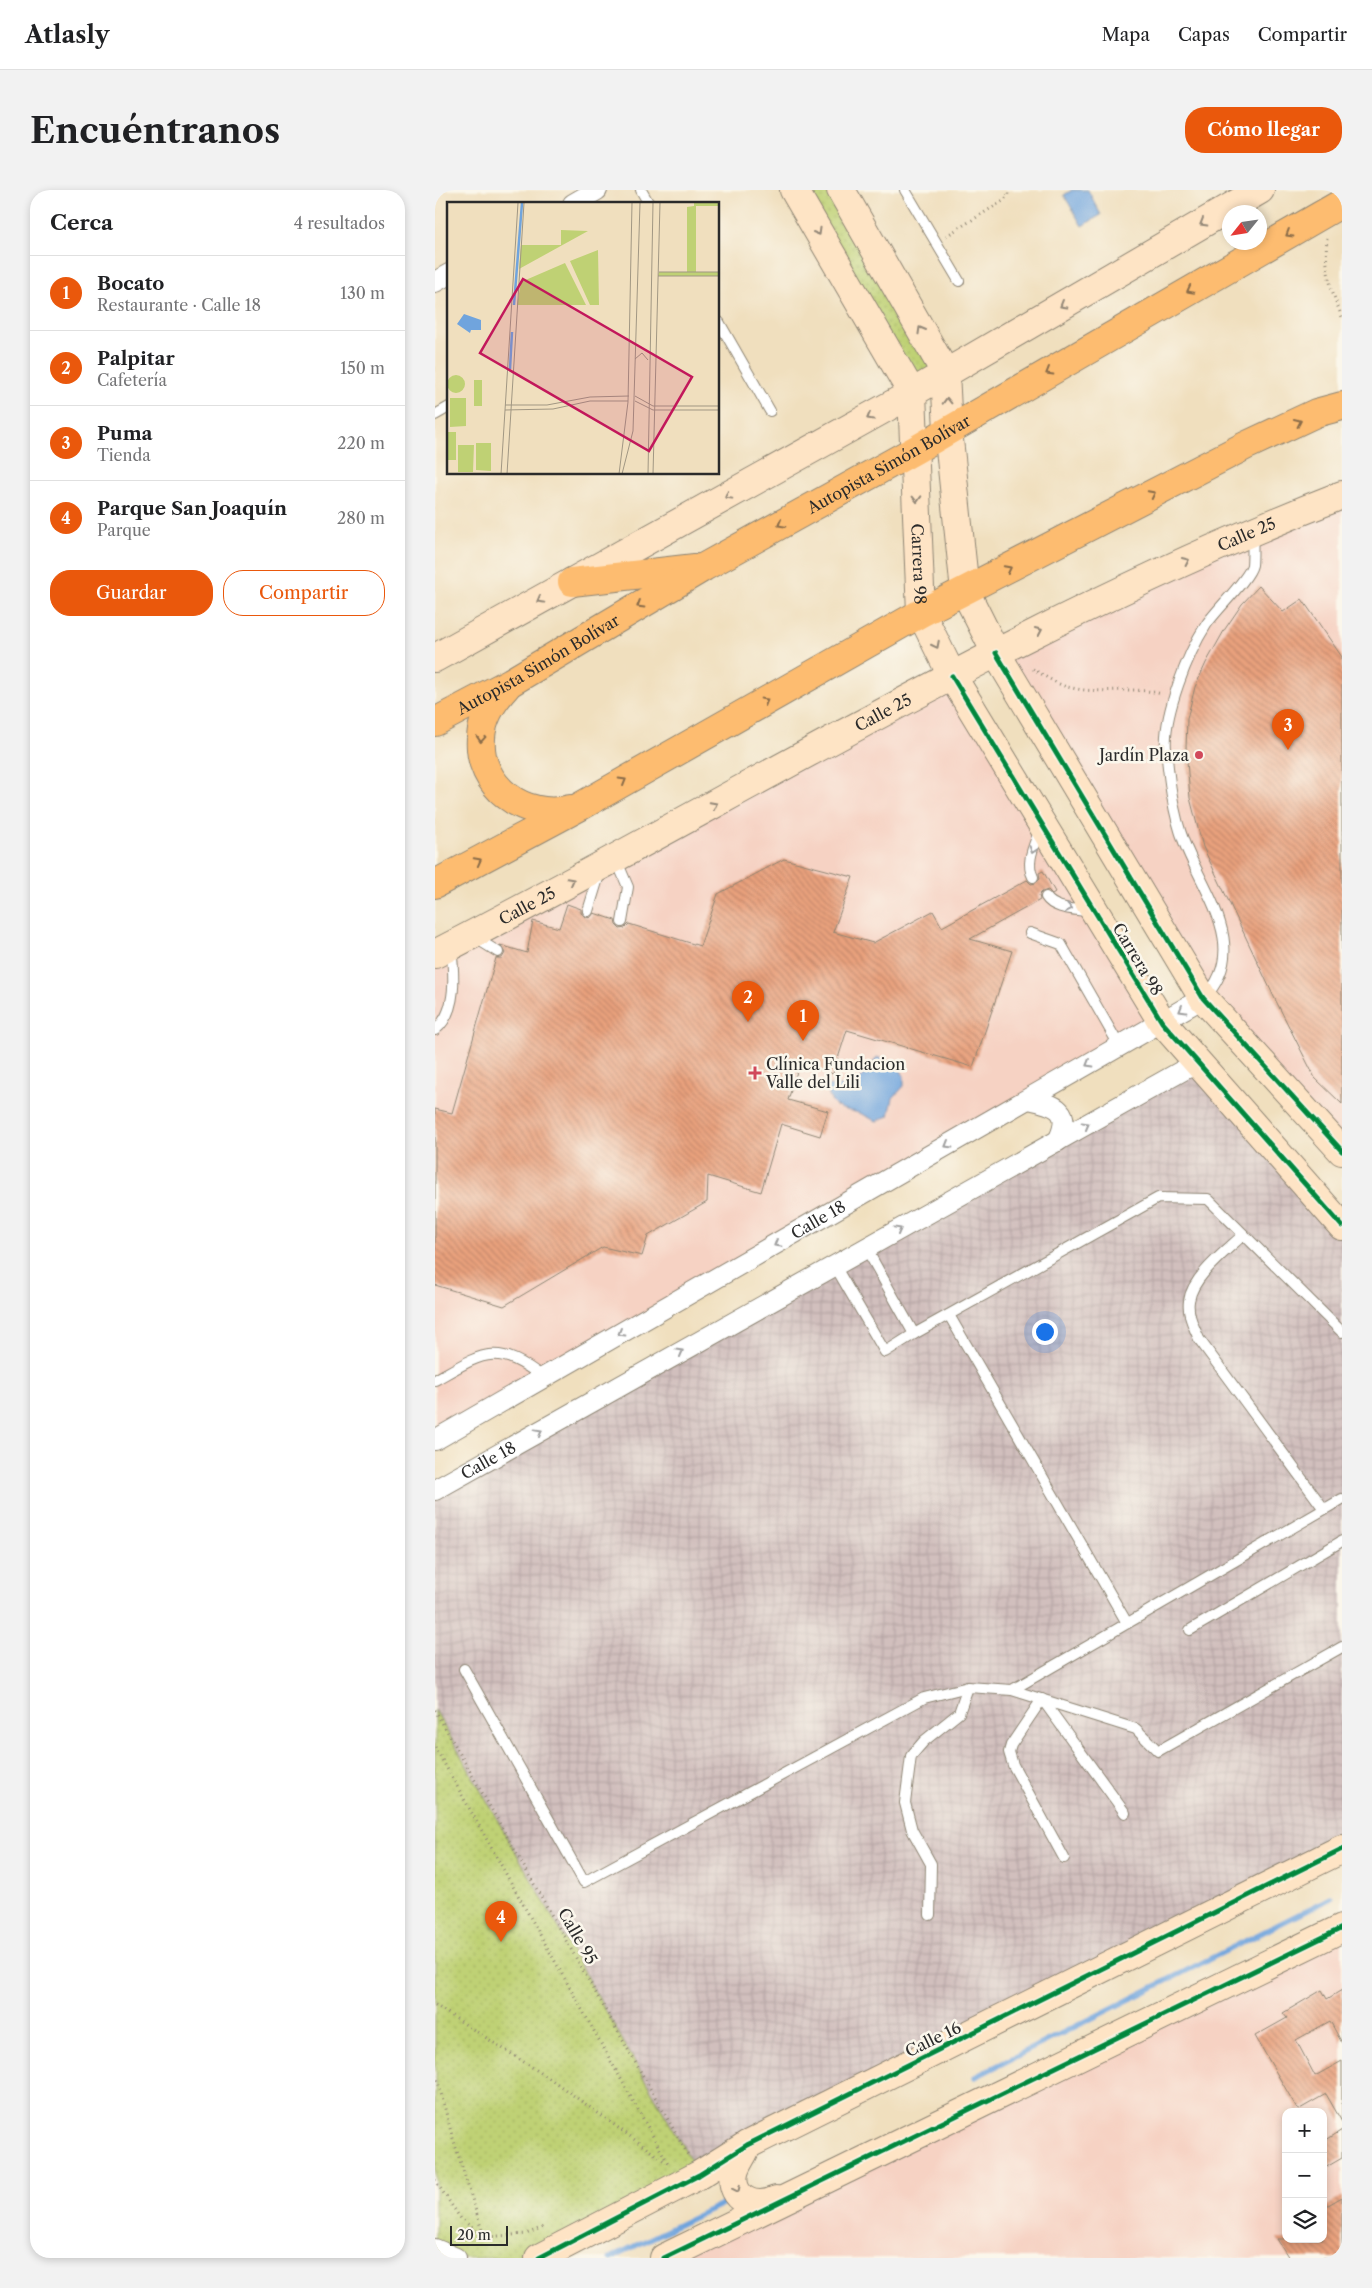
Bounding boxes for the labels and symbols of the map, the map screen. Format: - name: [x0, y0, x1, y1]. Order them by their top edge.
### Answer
- inset map: [447, 202, 720, 475]
- north arrow: [1222, 205, 1267, 250]
- one-way arrow: [1200, 217, 1209, 227]
- one-way arrow: [812, 227, 822, 236]
- one-way arrow: [1285, 227, 1294, 237]
- one-way arrow: [1186, 284, 1195, 294]
- one-way arrow: [1059, 299, 1068, 309]
- one-way arrow: [917, 326, 927, 335]
- one-way arrow: [1046, 365, 1055, 375]
- one-way arrow: [941, 397, 952, 405]
- street label: Autopista Simón Bolívar: [803, 410, 974, 518]
- one-way arrow: [866, 411, 875, 421]
- one-way arrow: [1292, 418, 1301, 428]
- one-way arrow: [724, 489, 733, 499]
- one-way arrow: [1147, 490, 1156, 500]
- one-way arrow: [912, 495, 922, 503]
- street label: Calle 25: [1214, 513, 1279, 555]
- one-way arrow: [777, 518, 786, 528]
- street label: Carrera 98: [907, 523, 931, 605]
- one-way arrow: [1181, 557, 1190, 568]
- one-way arrow: [1003, 565, 1012, 575]
- one-way arrow: [536, 594, 545, 604]
- one-way arrow: [637, 599, 646, 609]
- street label: Autopista Simón Bolívar: [452, 610, 623, 719]
- one-way arrow: [1034, 626, 1043, 637]
- one-way arrow: [930, 640, 941, 649]
- street label: Calle 25: [851, 689, 915, 736]
- one-way arrow: [759, 698, 768, 708]
- pin: 3: [1272, 709, 1304, 750]
- one-way arrow: [476, 735, 487, 743]
- place label: Jardín Plaza: [1096, 745, 1190, 765]
- marker: Jardín Plaza: [1193, 749, 1205, 761]
- one-way arrow: [618, 778, 627, 788]
- one-way arrow: [709, 801, 718, 811]
- one-way arrow: [1029, 845, 1039, 854]
- one-way arrow: [473, 857, 482, 867]
- one-way arrow: [565, 878, 574, 888]
- street label: Calle 25: [495, 882, 559, 929]
- one-way arrow: [1065, 902, 1073, 912]
- street label: Carrera 98: [1109, 919, 1167, 999]
- pin: 2: [732, 981, 764, 1022]
- pin: 1: [787, 1000, 819, 1041]
- one-way arrow: [1179, 1004, 1188, 1014]
- place label: Clínica Fundacion Valle del Lili: [765, 1054, 905, 1092]
- one-way arrow: [1086, 1058, 1095, 1068]
- marker: Clínica Fundacion Valle del Lili: [748, 1066, 762, 1080]
- one-way arrow: [1081, 1121, 1090, 1131]
- one-way arrow: [945, 1139, 954, 1149]
- street label: Calle 18: [787, 1196, 849, 1243]
- one-way arrow: [893, 1226, 902, 1236]
- one-way arrow: [774, 1237, 783, 1247]
- your location: [1032, 1319, 1058, 1345]
- one-way arrow: [618, 1327, 627, 1337]
- one-way arrow: [675, 1348, 684, 1358]
- one-way arrow: [533, 1428, 542, 1438]
- street label: Calle 18: [457, 1437, 519, 1483]
- pin: 4: [485, 1901, 517, 1942]
- street label: Calle 95: [554, 1904, 602, 1968]
- street label: Calle 16: [902, 2017, 964, 2061]
- one-way arrow: [731, 2184, 742, 2193]
- scale bar: [450, 2223, 507, 2246]

